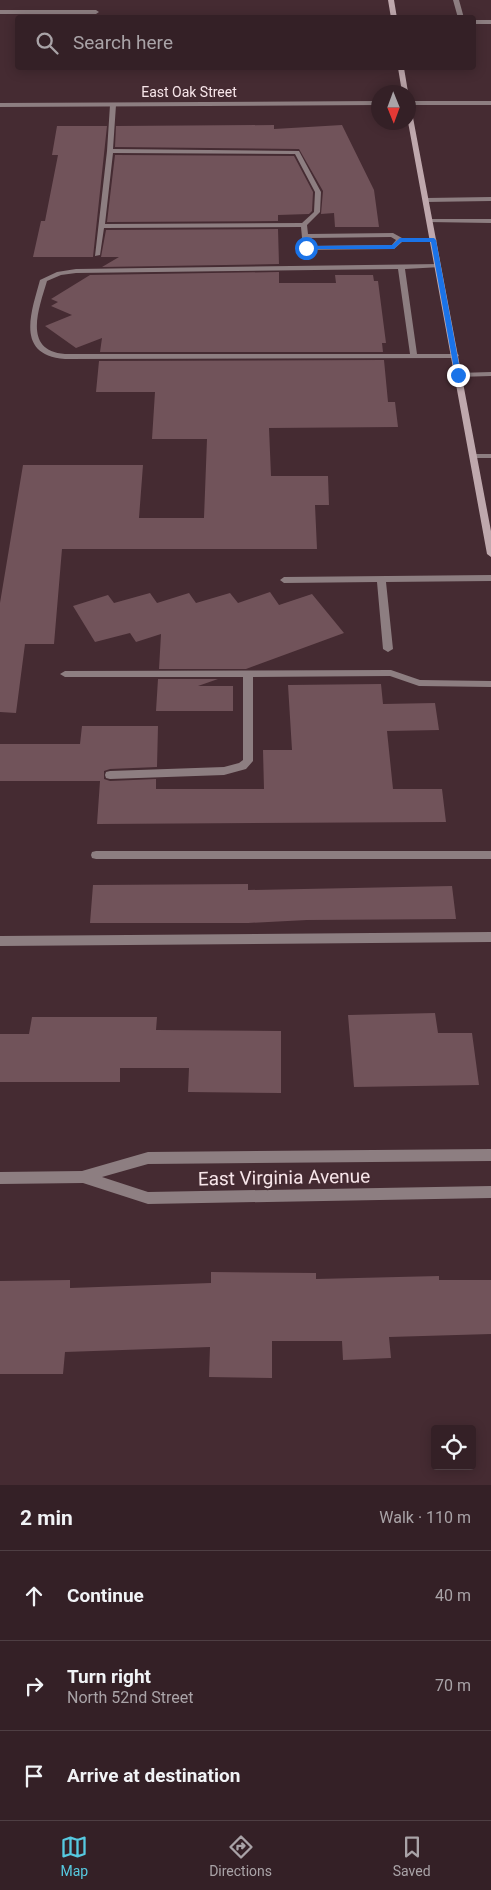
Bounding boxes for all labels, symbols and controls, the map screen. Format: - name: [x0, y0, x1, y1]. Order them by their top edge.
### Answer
- search box: [15, 15, 476, 70]
- icon: search: [33, 29, 61, 57]
- text: Search here: [73, 31, 173, 54]
- street label: East Oak Street: [141, 84, 237, 100]
- north arrow: [371, 85, 416, 130]
- route start: [295, 237, 318, 260]
- route end: [447, 364, 470, 387]
- street label: East Virginia Avenue: [198, 1164, 370, 1191]
- map controls: [431, 1425, 476, 1470]
- button: locate: [431, 1425, 476, 1470]
- text: 2 min: [20, 1506, 73, 1530]
- text: Walk · 110 m: [379, 1508, 471, 1527]
- icon: ahead: [20, 1582, 48, 1610]
- text: Continue: [67, 1584, 144, 1607]
- text: 40 m: [435, 1586, 471, 1605]
- text: Turn right: [67, 1665, 151, 1688]
- icon: right: [20, 1672, 48, 1700]
- text: 70 m: [435, 1676, 471, 1695]
- text: North 52nd Street: [67, 1688, 193, 1707]
- icon: arrive: [20, 1762, 48, 1790]
- text: Arrive at destination: [67, 1764, 240, 1787]
- tab: Map: [60, 1833, 88, 1879]
- tab: Directions: [209, 1833, 272, 1879]
- tab: Saved: [393, 1833, 431, 1879]

